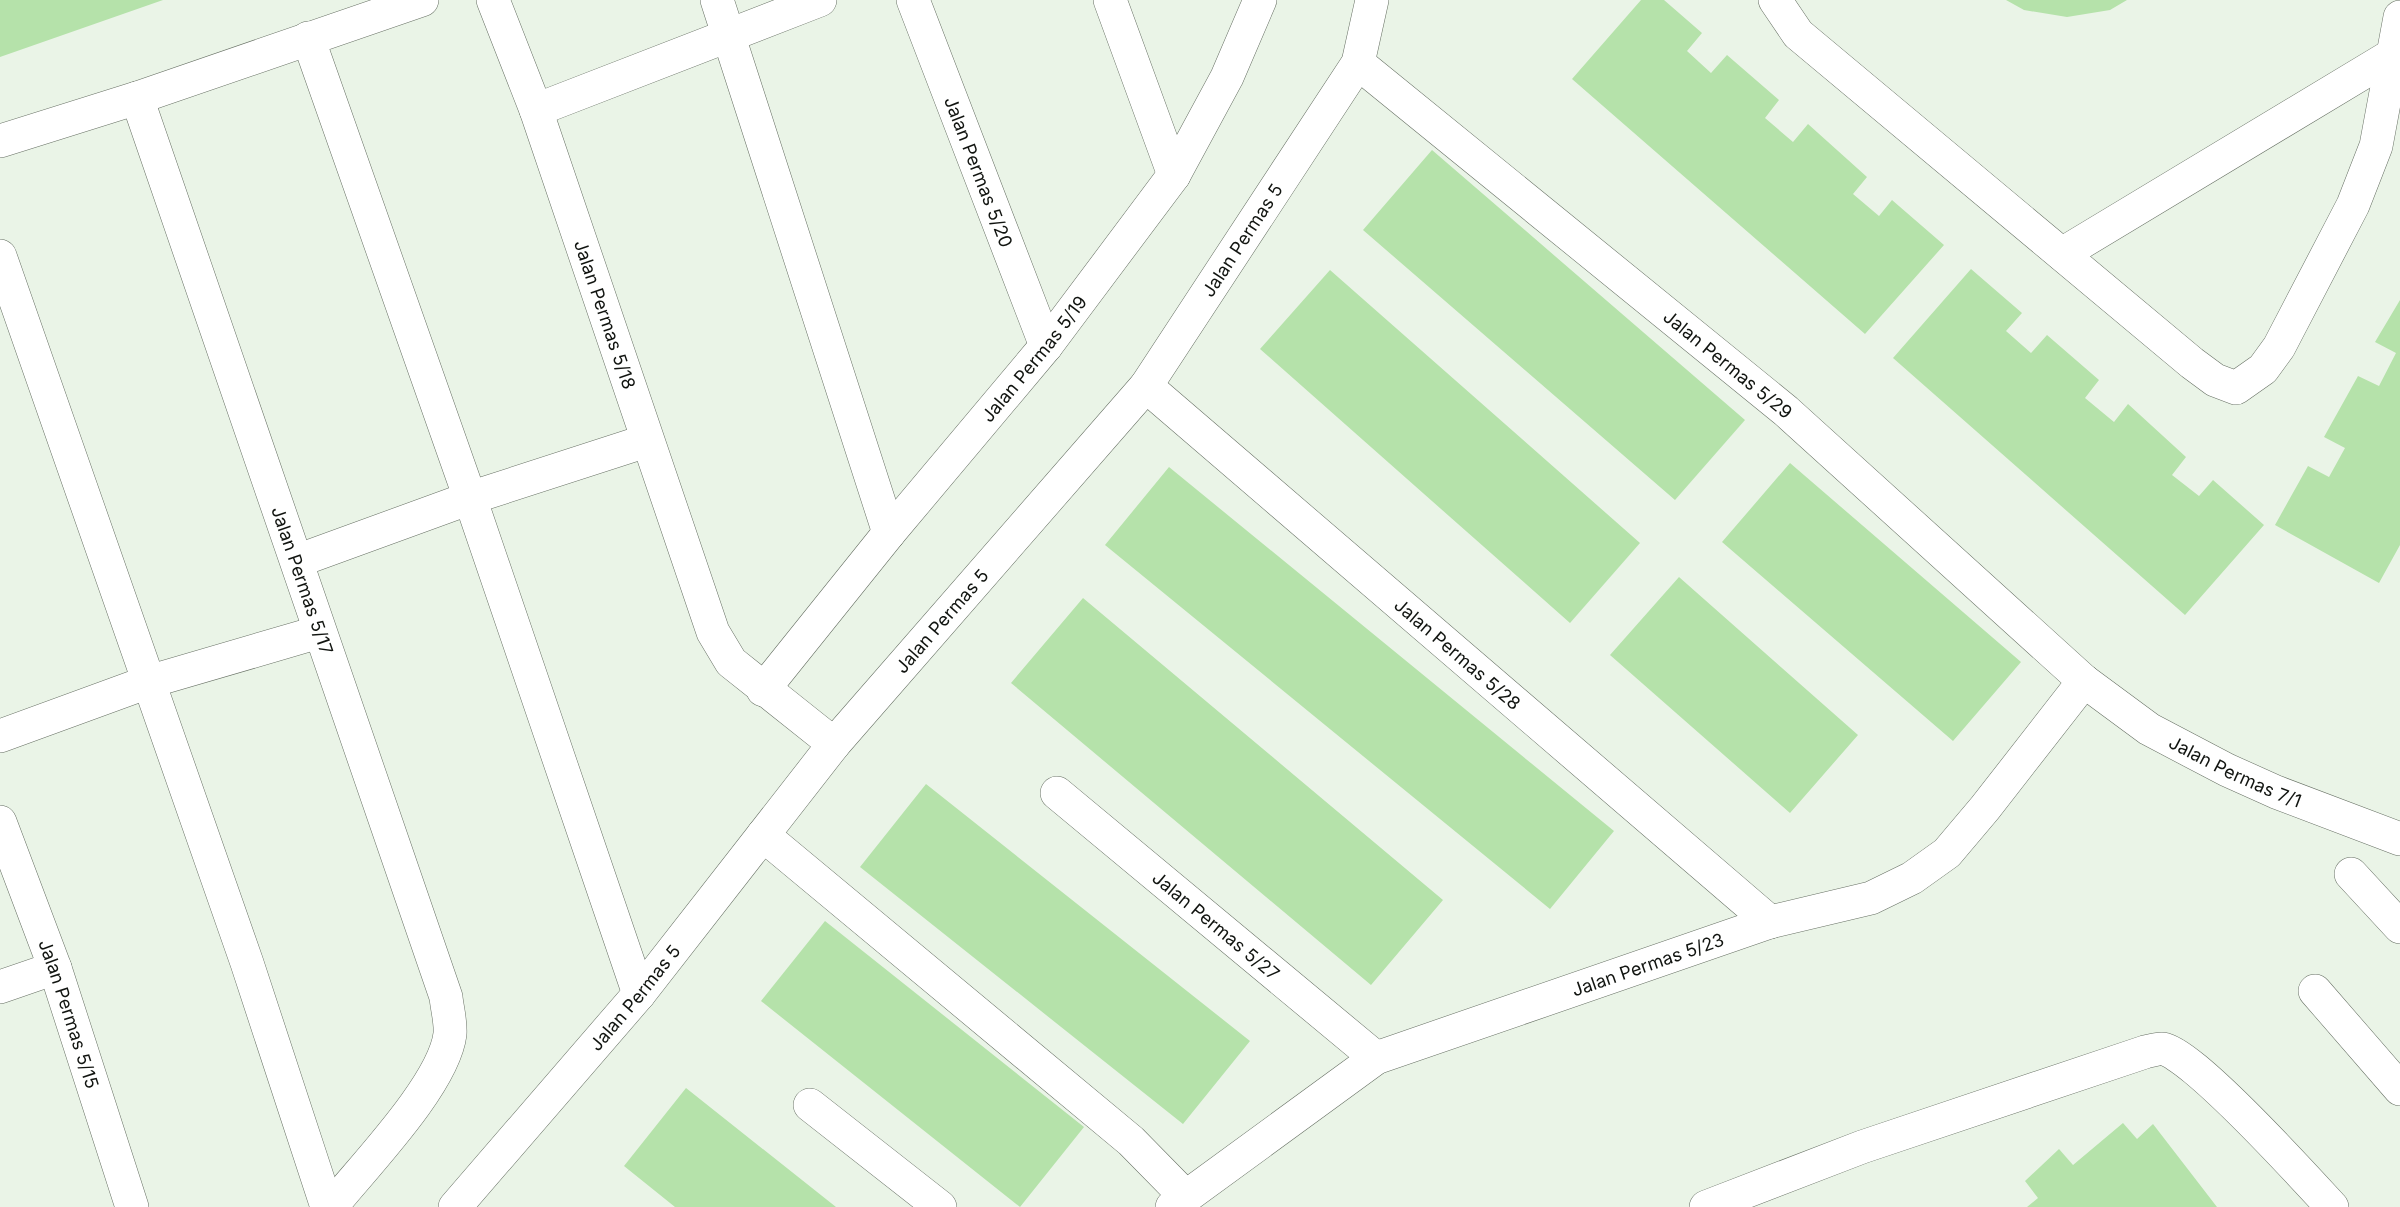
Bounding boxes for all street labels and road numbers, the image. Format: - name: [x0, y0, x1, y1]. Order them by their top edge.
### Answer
- street label: Jalan Permas 5/20: [941, 93, 1017, 250]
- street label: Jalan Permas 5: [1197, 180, 1287, 301]
- street label: Jalan Permas 5/18: [570, 237, 640, 392]
- street label: Jalan Permas 5/19: [977, 291, 1091, 426]
- street label: Jalan Permas 5/29: [1660, 305, 1797, 422]
- street label: Jalan Permas 5/17: [268, 504, 338, 657]
- street label: Jalan Permas 5: [890, 565, 992, 677]
- street label: Jalan Permas 5/28: [1390, 594, 1525, 714]
- street label: Jalan Permas 7/1: [2166, 731, 2305, 811]
- street label: Jalan Permas 5/27: [1149, 867, 1284, 984]
- street label: Jalan Permas 5/23: [1569, 928, 1726, 1000]
- street label: Jalan Permas 5/15: [35, 936, 104, 1091]
- street label: Jalan Permas 5: [585, 940, 684, 1055]

